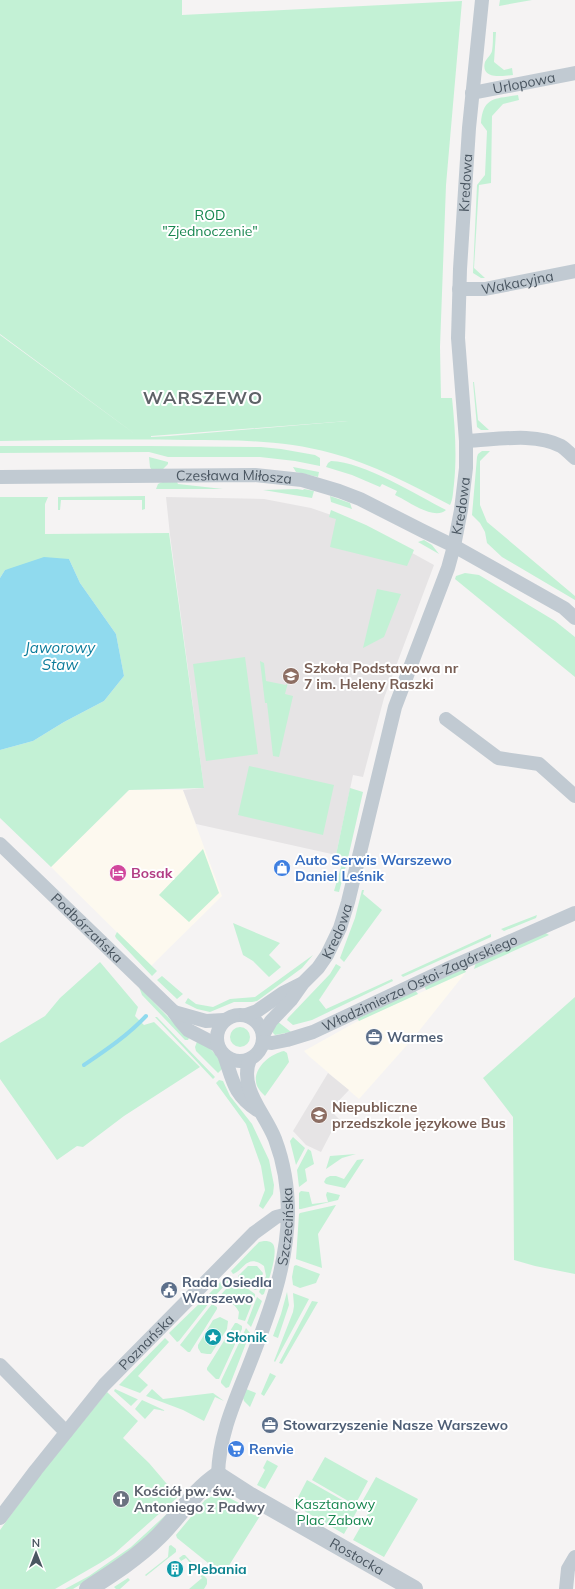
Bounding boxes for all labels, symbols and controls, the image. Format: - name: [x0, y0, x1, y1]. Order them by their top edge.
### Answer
- street label: Urlopowa: [491, 68, 557, 98]
- street label: Kredowa: [455, 153, 476, 212]
- park label: ROD "Zjednoczenie": [162, 206, 258, 240]
- street label: Wakacyjna: [480, 267, 555, 299]
- district label: WARSZEWO: [143, 386, 263, 409]
- street label: Czesława Miłosza: [176, 466, 293, 488]
- street label: Kredowa: [447, 476, 474, 536]
- water label: Jaworowy Staw: [23, 638, 96, 674]
- place label: Szkoła Podstawowa nr 7 im. Heleny Raszki: [304, 659, 459, 693]
- school or university icon: Szkoła Podstawowa nr 7 im. Heleny Raszki: [281, 666, 301, 686]
- place label: Auto Serwis Warszewo Daniel Leśnik: [295, 851, 452, 885]
- shop icon: Auto Serwis Warszewo Daniel Leśnik: [272, 858, 292, 878]
- hotel icon: Bosak: [108, 863, 128, 883]
- place label: Bosak: [131, 864, 173, 882]
- street label: Podbórzańska: [47, 889, 127, 967]
- street label: Kredowa: [318, 901, 356, 962]
- street label: Włodzimierza Ostoi-Zagórskiego: [319, 930, 520, 1036]
- office icon: Warmes: [364, 1027, 384, 1047]
- place label: Warmes: [387, 1028, 443, 1046]
- place label: Niepubliczne przedszkole językowe Bus: [332, 1098, 506, 1132]
- school or university icon: Niepubliczne przedszkole językowe Bus: [309, 1105, 329, 1125]
- street label: Szczecińska: [273, 1187, 297, 1267]
- place label: Rada Osiedla Warszewo: [182, 1273, 272, 1307]
- public building icon: Rada Osiedla Warszewo: [159, 1280, 179, 1300]
- street label: Poznańska: [115, 1310, 178, 1374]
- place icon: Słonik: [203, 1327, 223, 1347]
- place label: Słonik: [226, 1328, 267, 1346]
- office icon: Stowarzyszenie Nasze Warszewo: [260, 1415, 280, 1435]
- place label: Stowarzyszenie Nasze Warszewo: [283, 1416, 508, 1434]
- supermarket icon: Renvie: [226, 1439, 246, 1459]
- place label: Renvie: [249, 1440, 294, 1458]
- place label: Kościół pw. św. Antoniego z Padwy: [134, 1482, 265, 1516]
- church icon: Kościół pw. św. Antoniego z Padwy: [111, 1489, 131, 1509]
- park label: Kasztanowy Plac Zabaw: [295, 1495, 376, 1529]
- north arrow: [16, 1533, 56, 1573]
- street label: Rostocka: [327, 1534, 387, 1579]
- text: N: [32, 1536, 40, 1550]
- building icon: Plebania: [165, 1559, 185, 1579]
- place label: Plebania: [188, 1560, 247, 1578]

